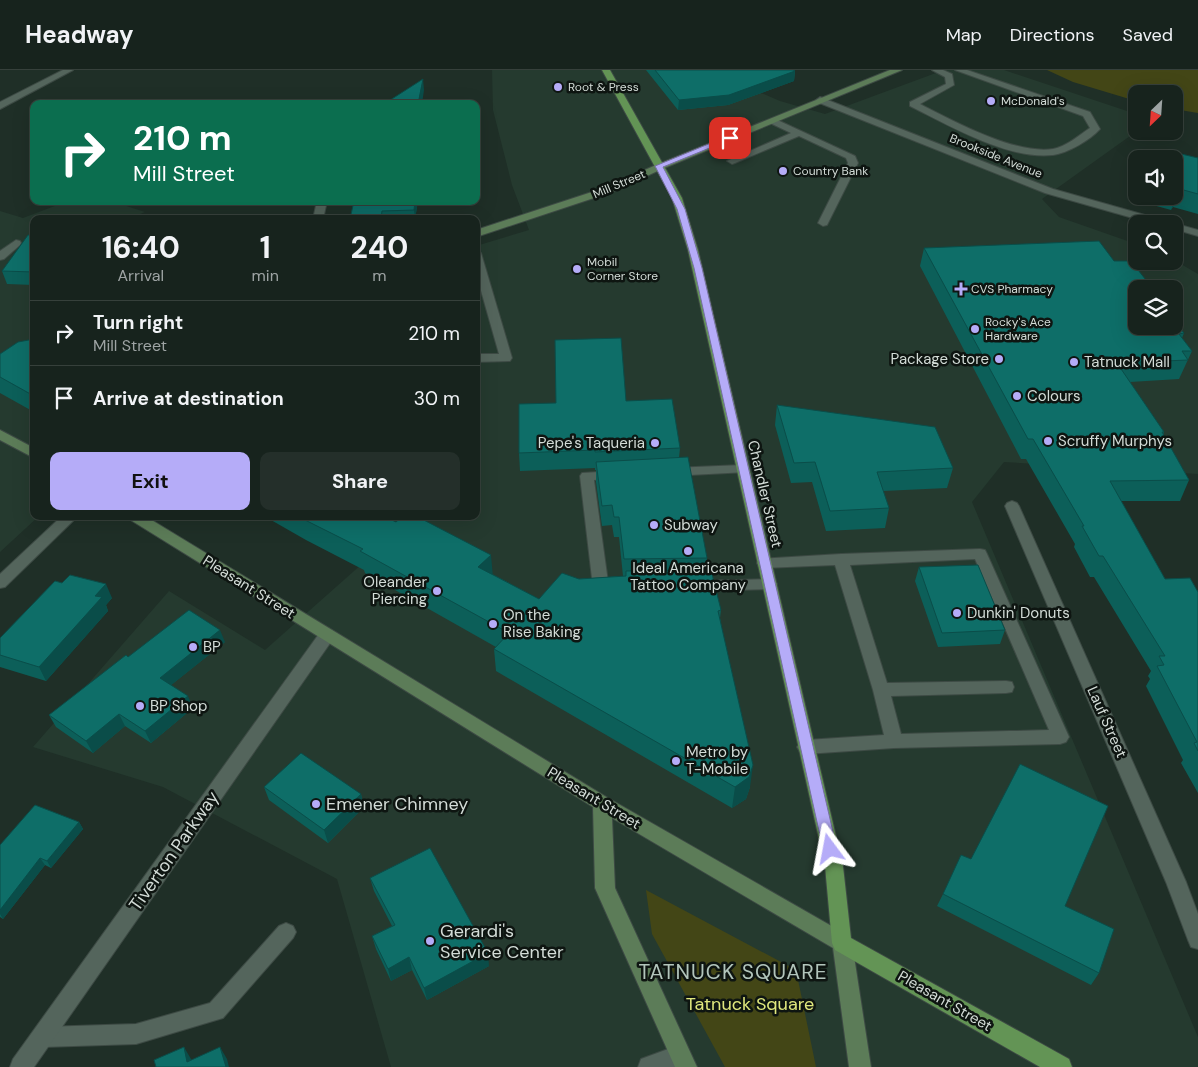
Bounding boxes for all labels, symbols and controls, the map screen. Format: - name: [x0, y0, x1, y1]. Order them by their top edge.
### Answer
- text: Headway: [25, 19, 134, 50]
- text: Map: [946, 23, 982, 47]
- text: Directions: [1010, 23, 1095, 47]
- text: Saved: [1123, 23, 1173, 47]
- place label: Root & Press: [568, 79, 639, 95]
- marker: Root & Press: [552, 81, 564, 93]
- north arrow: [1128, 85, 1182, 140]
- map controls: [1128, 85, 1183, 335]
- place label: McDonald's: [1001, 93, 1065, 109]
- marker: McDonald's: [985, 95, 997, 107]
- text: 210 m: [133, 115, 232, 161]
- pin: [709, 117, 751, 159]
- icon: right: [50, 120, 115, 185]
- icon: arrive: [716, 124, 744, 152]
- street label: Brookside Avenue: [947, 130, 1045, 182]
- button: sound: [1128, 150, 1183, 205]
- text: Mill Street: [133, 159, 235, 188]
- place label: Country Bank: [793, 163, 868, 179]
- marker: Country Bank: [777, 165, 789, 177]
- street label: Mill Street: [590, 166, 648, 202]
- button: search: [1128, 215, 1183, 270]
- text: 16:40: [102, 228, 180, 267]
- text: 1: [260, 228, 271, 267]
- text: 240: [351, 228, 408, 267]
- place label: Mobil Corner Store: [587, 254, 658, 284]
- marker: Mobil Corner Store: [571, 263, 583, 275]
- text: Arrival: [117, 265, 164, 286]
- text: min: [252, 265, 279, 286]
- text: m: [372, 265, 387, 286]
- button: layers: [1128, 280, 1183, 335]
- place label: CVS Pharmacy: [971, 281, 1053, 297]
- marker: CVS Pharmacy: [955, 283, 967, 295]
- text: Turn right: [93, 310, 183, 335]
- place label: Rocky's Ace Hardware: [985, 314, 1051, 344]
- icon: right: [50, 319, 78, 347]
- text: 210 m: [408, 321, 460, 346]
- marker: Rocky's Ace Hardware: [969, 323, 981, 335]
- text: Mill Street: [93, 335, 167, 356]
- place label: Package Store: [891, 349, 989, 369]
- place label: Tatnuck Mall: [1084, 352, 1170, 372]
- marker: Package Store: [993, 353, 1005, 365]
- marker: Tatnuck Mall: [1068, 356, 1080, 368]
- icon: arrive: [50, 384, 78, 412]
- text: Arrive at destination: [93, 386, 284, 411]
- text: 30 m: [414, 386, 460, 411]
- place label: Colours: [1027, 386, 1081, 406]
- marker: Colours: [1011, 390, 1023, 402]
- place label: Scruffy Murphys: [1058, 431, 1172, 451]
- place label: Pepe's Taqueria: [538, 433, 645, 453]
- marker: Scruffy Murphys: [1042, 435, 1054, 447]
- marker: Pepe's Taqueria: [649, 437, 661, 449]
- street label: Chandler Street: [743, 438, 787, 550]
- button: Exit: [50, 452, 250, 510]
- button: Share: [260, 452, 460, 510]
- place label: Subway: [664, 515, 719, 535]
- marker: Subway: [648, 519, 660, 531]
- marker: Ideal Americana Tattoo Company: [682, 545, 694, 557]
- street label: Pleasant Street: [199, 551, 299, 623]
- place label: Ideal Americana Tattoo Company: [630, 558, 747, 595]
- place label: Oleander Piercing: [363, 572, 427, 609]
- marker: Oleander Piercing: [431, 585, 443, 597]
- place label: Dunkin' Donuts: [967, 603, 1070, 623]
- place label: On the Rise Baking: [503, 605, 581, 642]
- marker: Dunkin' Donuts: [951, 607, 963, 619]
- marker: On the Rise Baking: [487, 618, 499, 630]
- place label: BP: [203, 637, 221, 657]
- marker: BP: [187, 641, 199, 653]
- street label: Lauf Street: [1082, 683, 1132, 761]
- place label: BP Shop: [150, 696, 207, 716]
- marker: BP Shop: [134, 700, 146, 712]
- place label: Metro by T-Mobile: [686, 742, 749, 779]
- marker: Metro by T-Mobile: [670, 755, 682, 767]
- street label: Pleasant Street: [544, 762, 644, 834]
- street label: Tiverton Parkway: [124, 786, 224, 916]
- place label: Emener Chimney: [326, 792, 468, 816]
- marker: Emener Chimney: [310, 798, 322, 810]
- position arrow: [803, 822, 855, 874]
- place label: Gerardi's Service Center: [440, 919, 564, 964]
- marker: Gerardi's Service Center: [424, 935, 436, 947]
- district label: TATNUCK SQUARE: [638, 958, 828, 986]
- street label: Pleasant Street: [894, 966, 996, 1036]
- park label: Tatnuck Square: [686, 992, 814, 1016]

